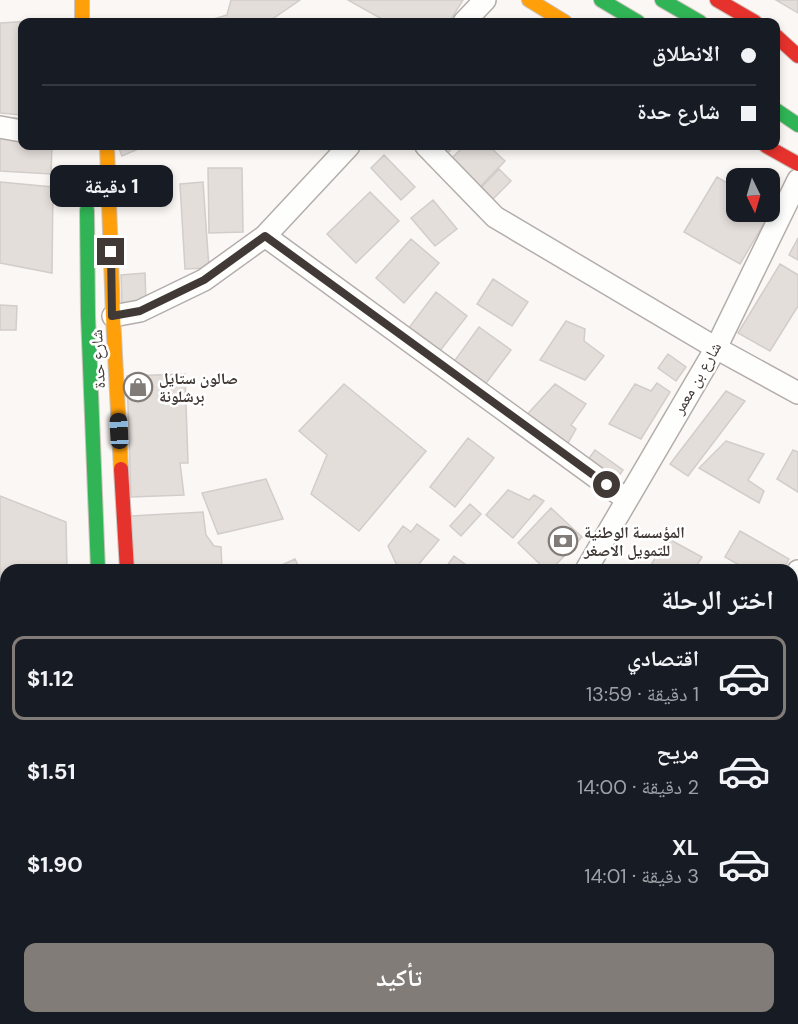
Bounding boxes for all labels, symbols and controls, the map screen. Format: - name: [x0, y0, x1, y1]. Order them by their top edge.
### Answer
- text: الانطلاق: [652, 39, 720, 68]
- text: شارع حدة: [637, 97, 720, 126]
- callout: 1 دقيقة: [50, 165, 172, 207]
- north arrow: [726, 168, 780, 222]
- map controls: [726, 168, 780, 222]
- text: 1 دقيقة: [85, 173, 138, 199]
- route end: [97, 238, 124, 265]
- street label: شارع حدة: [86, 329, 110, 389]
- street label: شارع بن معمر: [667, 338, 726, 419]
- place label: صالون ستايل برشلونة: [159, 368, 238, 407]
- shop icon: صالون ستايل برشلونة: [122, 371, 154, 403]
- car: [109, 413, 129, 449]
- route start: [593, 471, 620, 498]
- place label: المؤسسة الوطنية للتمويل الاصغر: [583, 522, 685, 561]
- bank icon: المؤسسة الوطنية للتمويل الاصغر: [547, 525, 579, 557]
- text: اختر الرحلة: [661, 582, 774, 617]
- text: اقتصادي: [627, 644, 699, 673]
- icon: car: [717, 651, 771, 705]
- text: $1.12: [27, 664, 74, 693]
- text: 1 دقيقة · 13:59: [586, 681, 699, 707]
- text: مريح: [656, 737, 699, 766]
- icon: car: [717, 744, 771, 798]
- text: $1.51: [27, 757, 76, 786]
- text: 2 دقيقة · 14:00: [577, 774, 699, 800]
- text: XL: [672, 833, 699, 862]
- icon: car: [717, 837, 771, 891]
- text: $1.90: [27, 850, 83, 879]
- text: 3 دقيقة · 14:01: [584, 863, 699, 889]
- button: تأكيد: [24, 943, 774, 1012]

